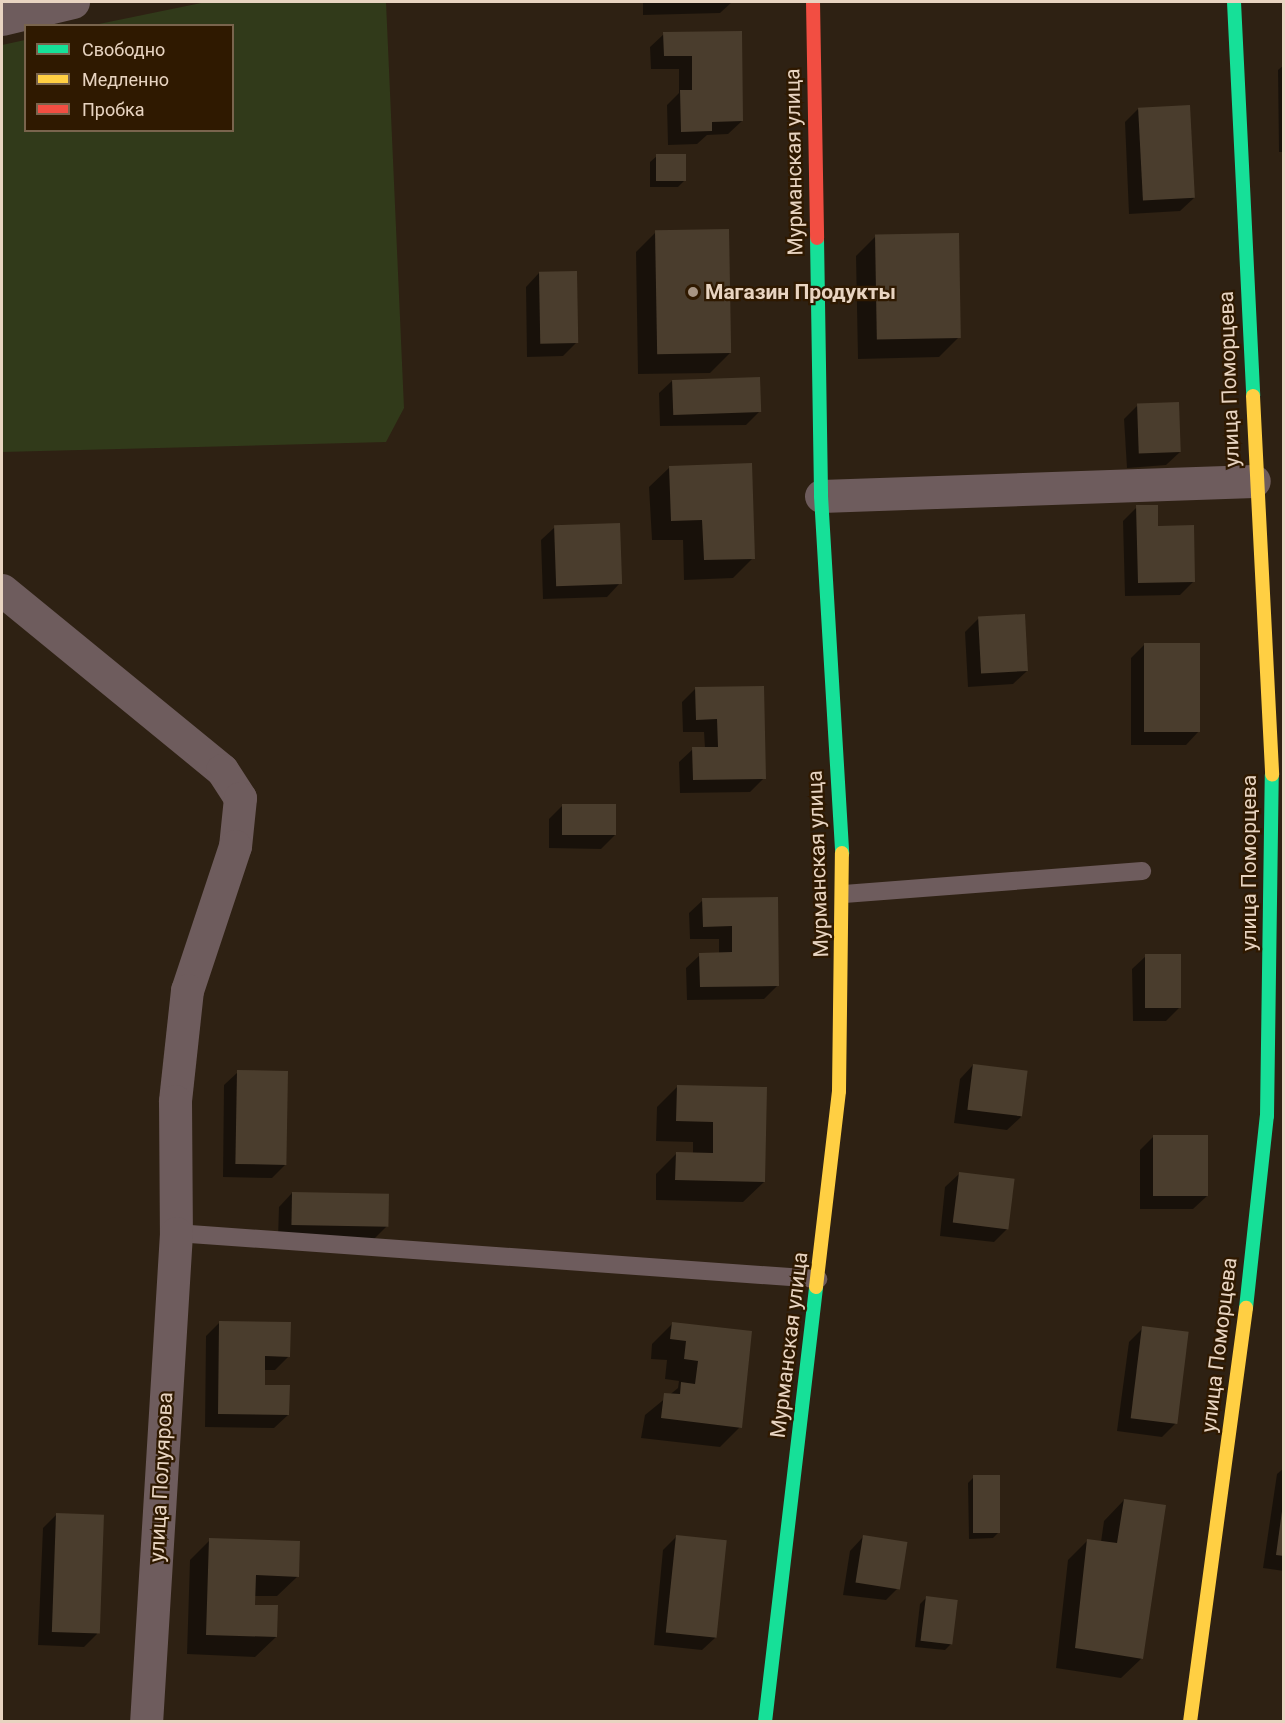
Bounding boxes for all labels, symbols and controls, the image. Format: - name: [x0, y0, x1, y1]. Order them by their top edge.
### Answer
- legend: [24, 24, 234, 132]
- text: Свободно: [82, 39, 165, 60]
- street label: Мурманская улица: [780, 68, 808, 256]
- text: Медленно: [82, 69, 169, 90]
- text: Пробка: [82, 99, 145, 120]
- place label: Магазин Продукты: [705, 279, 896, 305]
- marker: Магазин Продукты: [686, 285, 700, 299]
- street label: улица Поморцева: [1213, 291, 1245, 467]
- street label: Мурманская улица: [802, 770, 834, 958]
- street label: улица Поморцева: [1236, 775, 1262, 951]
- street label: Мурманская улица: [765, 1251, 813, 1439]
- street label: улица Поморцева: [1196, 1256, 1242, 1434]
- street label: улица Полуярова: [144, 1391, 178, 1563]

